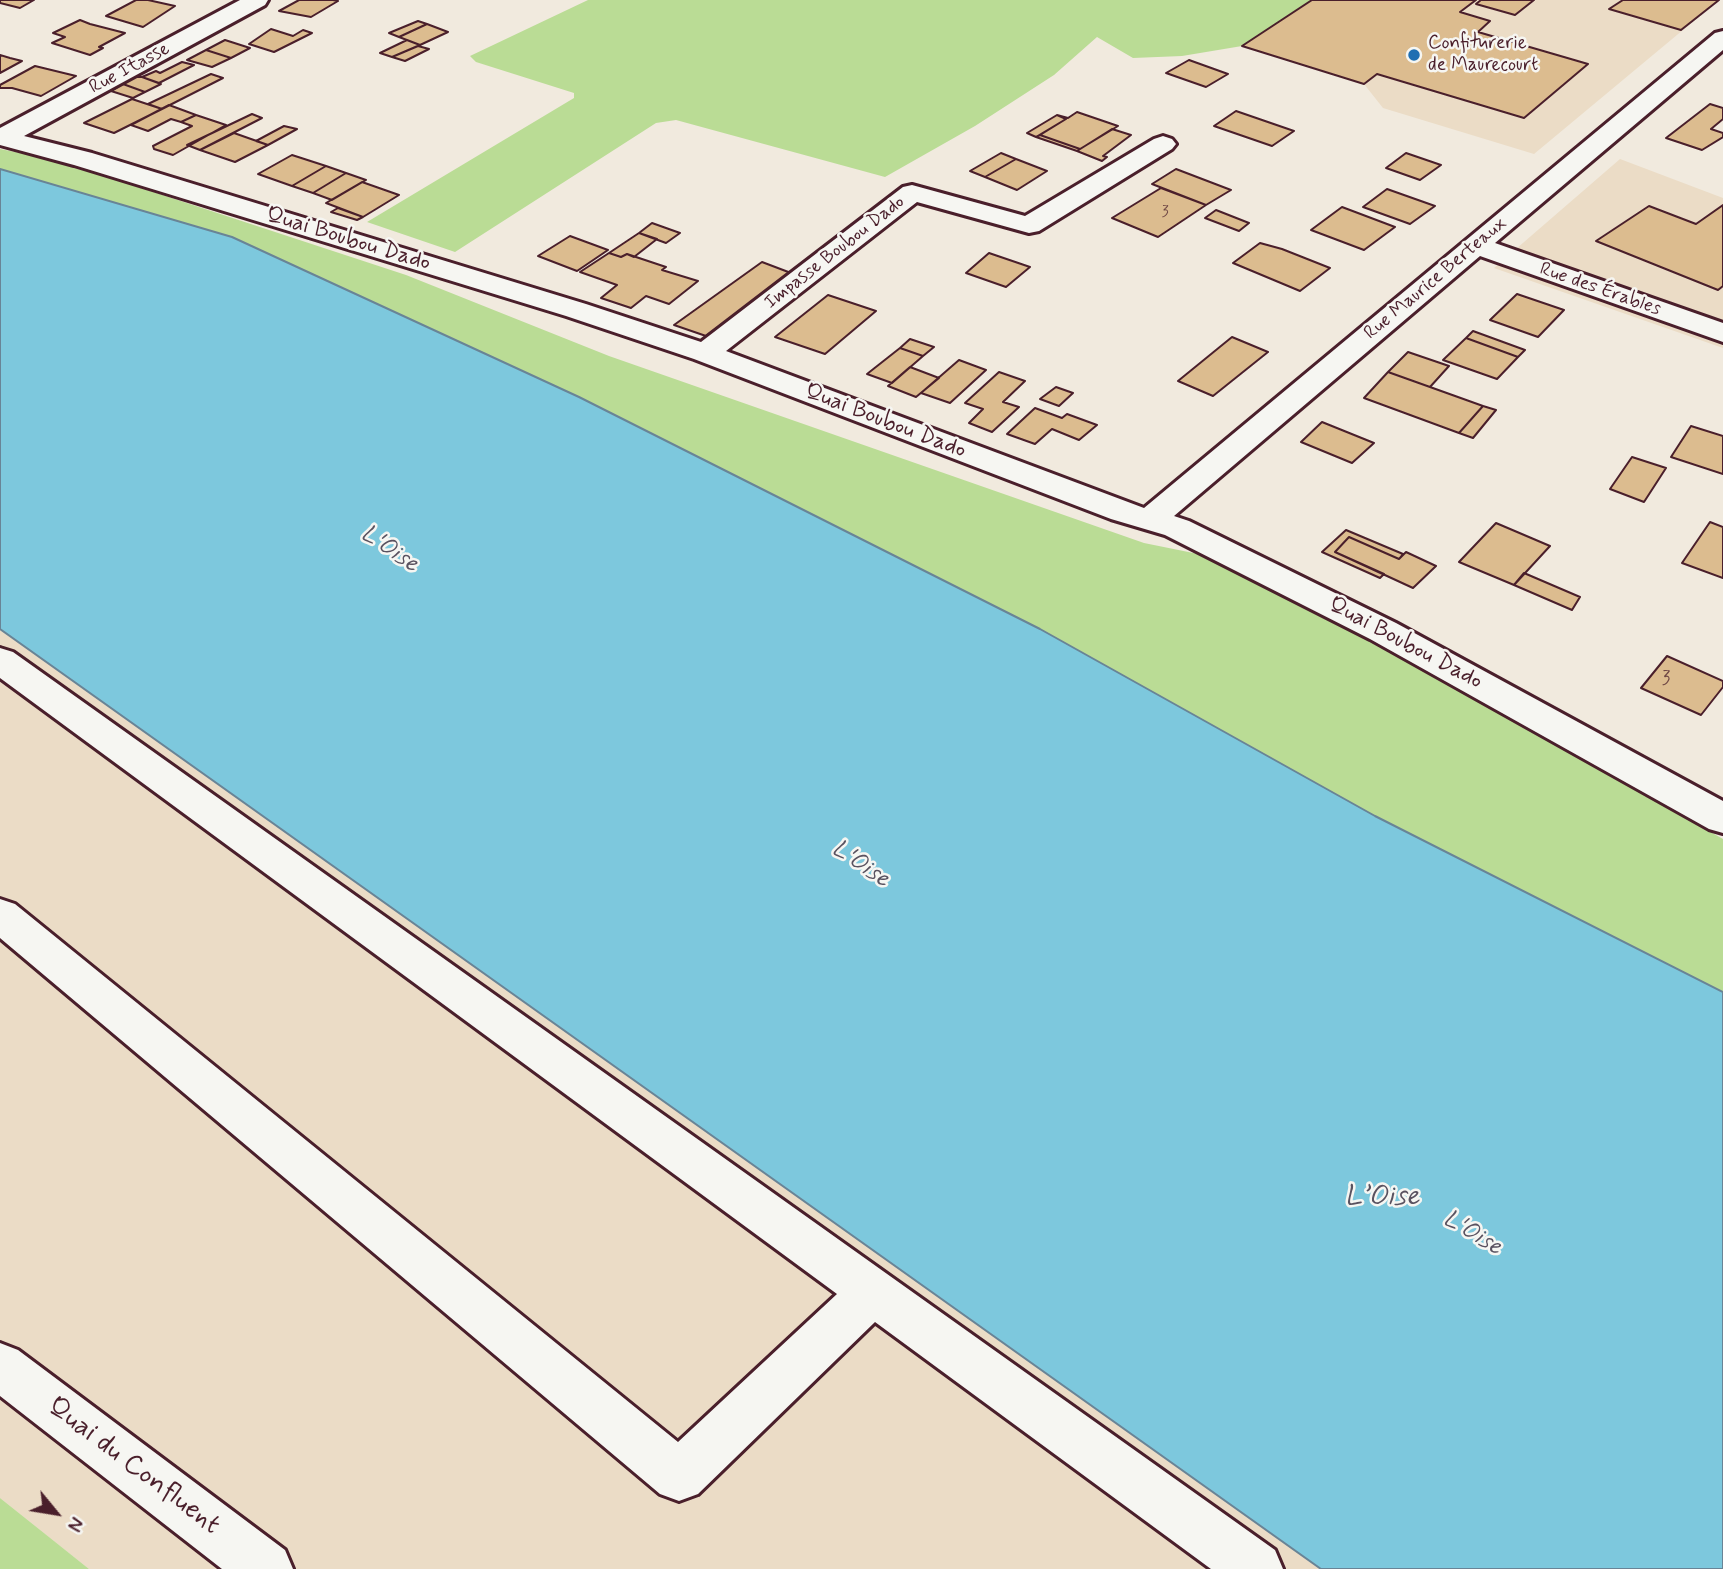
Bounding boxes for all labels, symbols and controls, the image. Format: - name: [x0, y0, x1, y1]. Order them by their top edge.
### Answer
- place label: Confiturerie de Maurecourt: [1428, 33, 1538, 77]
- street label: Rue Itasse: [86, 38, 174, 100]
- marker: Confiturerie de Maurecourt: [1406, 47, 1422, 63]
- street label: Impasse Boubou Dado: [760, 191, 910, 315]
- street label: Quai Boubou Dado: [262, 202, 434, 278]
- house number: 3: [1161, 203, 1169, 223]
- street label: Rue Maurice Berteaux: [1360, 213, 1512, 345]
- street label: Rue des Érables: [1536, 259, 1664, 321]
- street label: Quai Boubou Dado: [800, 379, 970, 465]
- water label: L'Oise: [355, 520, 423, 580]
- street label: Quai Boubou Dado: [1323, 592, 1487, 696]
- house number: 3: [1662, 669, 1670, 691]
- water label: L'Oise: [826, 835, 894, 895]
- water label: L’Oise: [1345, 1181, 1419, 1215]
- water label: L'Oise: [1437, 1205, 1507, 1263]
- street label: Quai du Confluent: [40, 1391, 226, 1543]
- north arrow: [21, 1478, 91, 1548]
- text: N: [61, 1512, 89, 1535]

